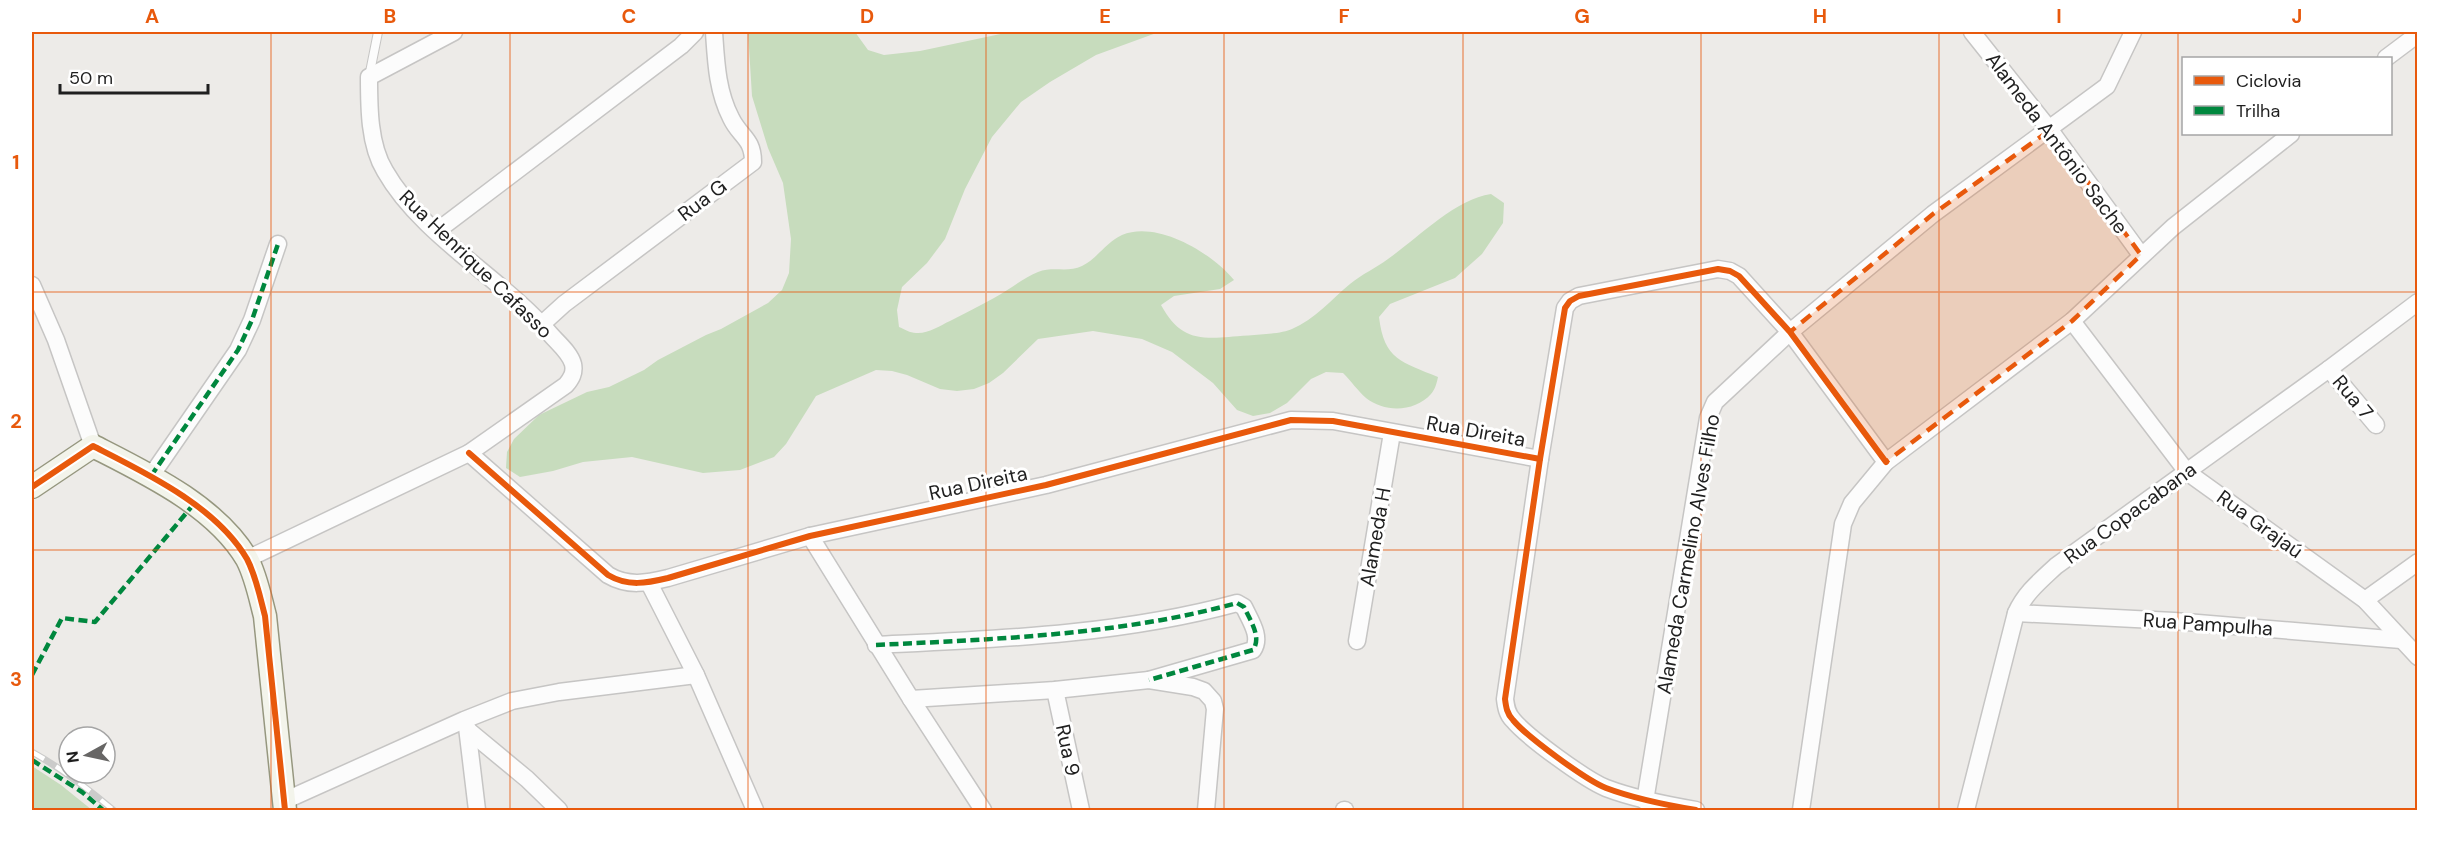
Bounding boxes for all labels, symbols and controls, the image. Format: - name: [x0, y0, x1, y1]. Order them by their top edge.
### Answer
- text: A: [145, 3, 159, 29]
- text: B: [384, 3, 396, 29]
- text: C: [622, 3, 636, 29]
- text: D: [860, 3, 874, 29]
- text: E: [1099, 3, 1111, 29]
- text: F: [1338, 3, 1350, 29]
- text: G: [1574, 3, 1590, 29]
- text: H: [1813, 3, 1827, 29]
- text: I: [2056, 3, 2062, 29]
- text: J: [2292, 3, 2302, 29]
- street label: Alameda Antônio Sache: [1980, 47, 2134, 239]
- scale bar: [60, 57, 208, 95]
- legend: [2182, 57, 2392, 135]
- text: 50 m: [69, 66, 113, 90]
- text: Ciclovia: [2236, 69, 2301, 93]
- text: Trilha: [2236, 99, 2280, 123]
- text: 1: [12, 149, 20, 175]
- street label: Rua G: [672, 173, 732, 227]
- street label: Rua Henrique Cafasso: [394, 184, 558, 344]
- street label: Rua 7: [2327, 369, 2379, 425]
- text: 2: [10, 408, 22, 434]
- street label: Rua Direita: [1425, 410, 1527, 452]
- street label: Alameda Carmelino Alves Filho: [1651, 412, 1725, 696]
- street label: Rua Copacabana: [2059, 456, 2201, 570]
- street label: Rua Direita: [926, 460, 1030, 506]
- street label: Rua Grajaú: [2212, 484, 2308, 564]
- street label: Alameda H: [1354, 485, 1396, 589]
- street label: Rua Pampulha: [2142, 606, 2274, 642]
- text: 3: [10, 666, 22, 692]
- street label: Rua 9: [1050, 722, 1086, 778]
- north arrow: [57, 725, 117, 785]
- text: N: [61, 750, 84, 764]

